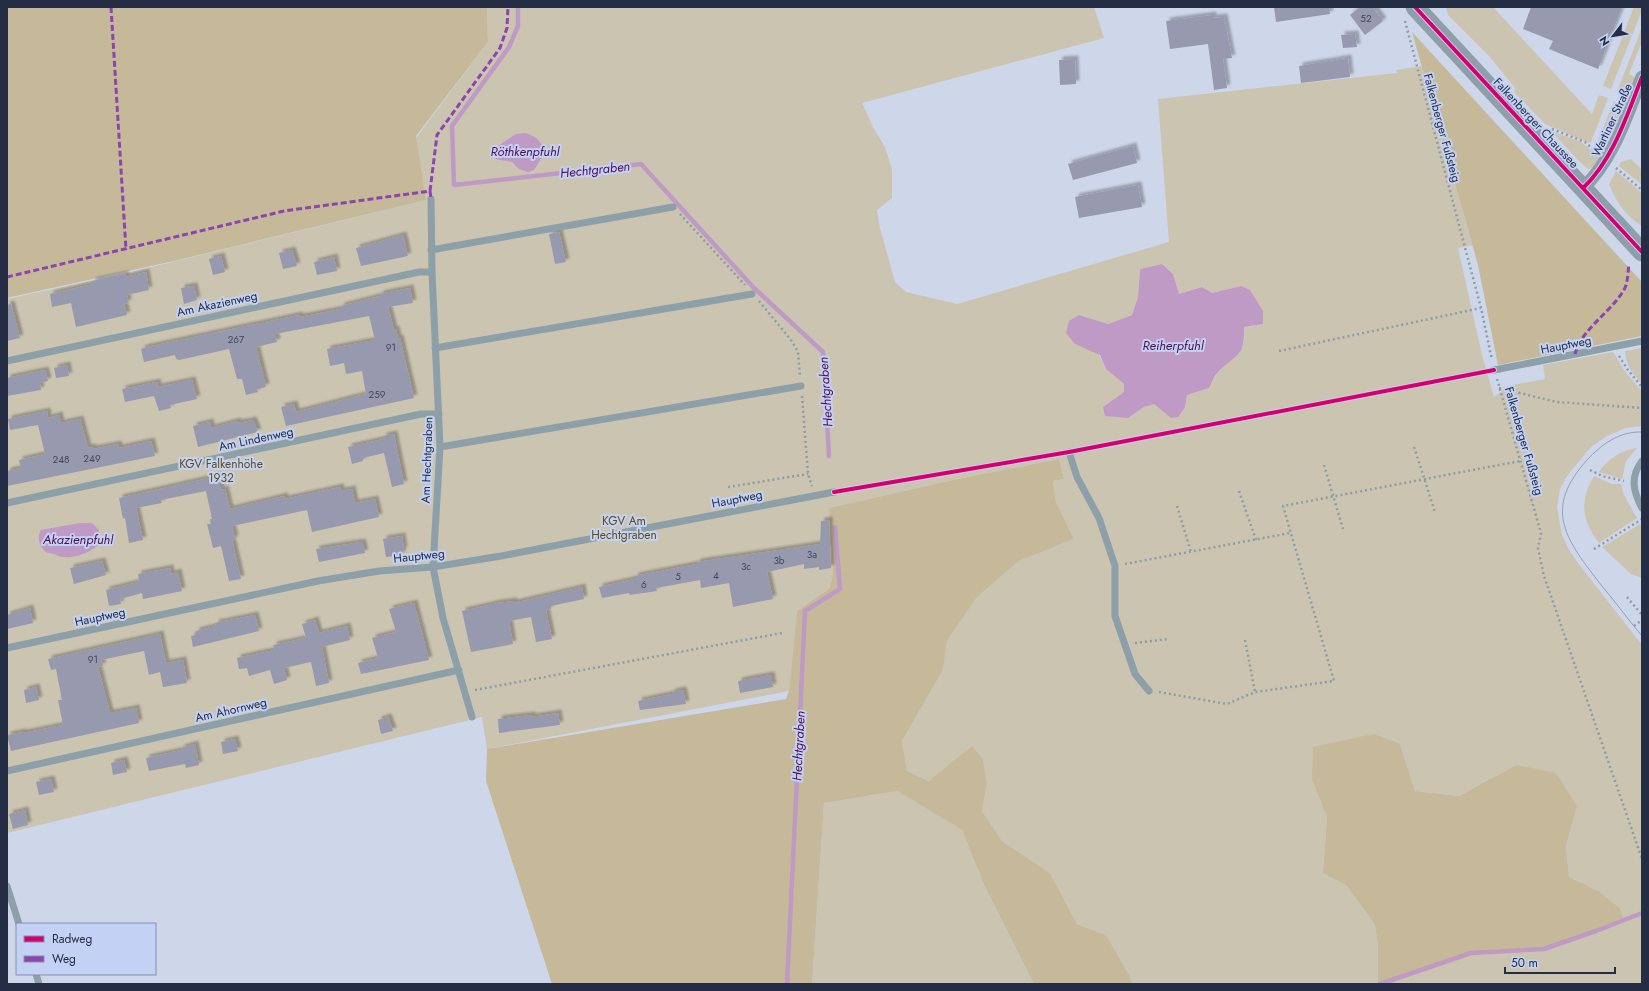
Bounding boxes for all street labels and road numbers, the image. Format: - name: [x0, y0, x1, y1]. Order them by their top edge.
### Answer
- street label: Falkenberger Fußsteig: [1419, 72, 1465, 184]
- street label: Falkenberger Chaussee: [1489, 74, 1583, 172]
- street label: Wartiner Straße: [1587, 80, 1637, 160]
- street label: Am Akazienweg: [175, 287, 259, 321]
- street label: Hauptweg: [1539, 331, 1593, 359]
- street label: Falkenberger Fußsteig: [1500, 385, 1548, 497]
- street label: Am Hechtgraben: [416, 416, 438, 504]
- street label: Am Lindenweg: [217, 422, 295, 456]
- street label: Hauptweg: [710, 485, 764, 513]
- street label: Hauptweg: [393, 544, 445, 568]
- street label: Hauptweg: [73, 603, 127, 631]
- street label: Am Ahornweg: [193, 693, 269, 727]

